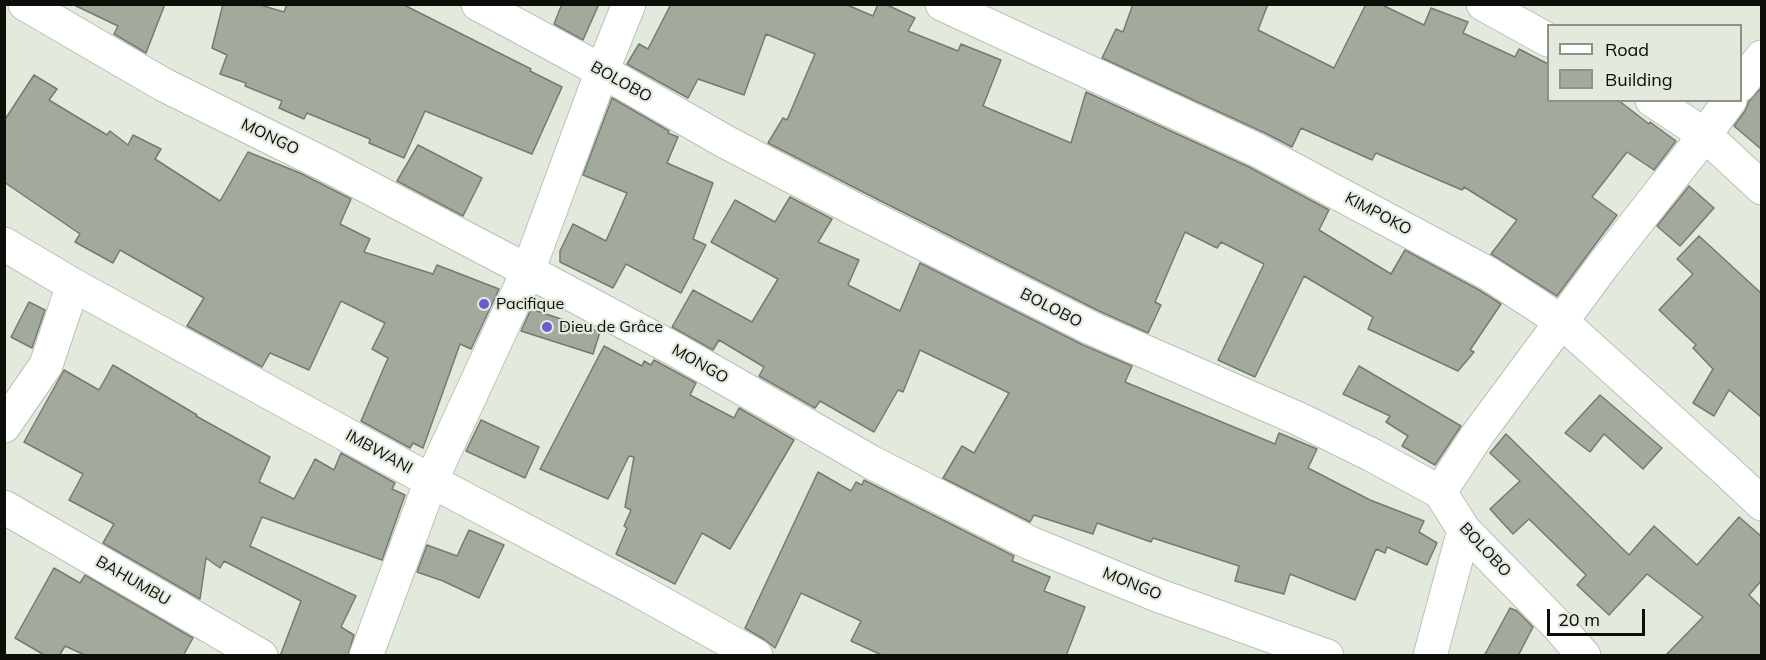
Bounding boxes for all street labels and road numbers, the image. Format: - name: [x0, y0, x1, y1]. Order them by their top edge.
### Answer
- street label: BOLOBO: [587, 57, 655, 107]
- street label: MONGO: [238, 115, 302, 159]
- street label: KIMPOKO: [1341, 188, 1415, 240]
- street label: BOLOBO: [1017, 284, 1085, 332]
- street label: MONGO: [668, 340, 732, 388]
- street label: IMBWANI: [342, 426, 416, 478]
- street label: BOLOBO: [1455, 519, 1515, 581]
- street label: BAHUMBU: [92, 552, 174, 610]
- street label: MONGO: [1100, 563, 1164, 605]

